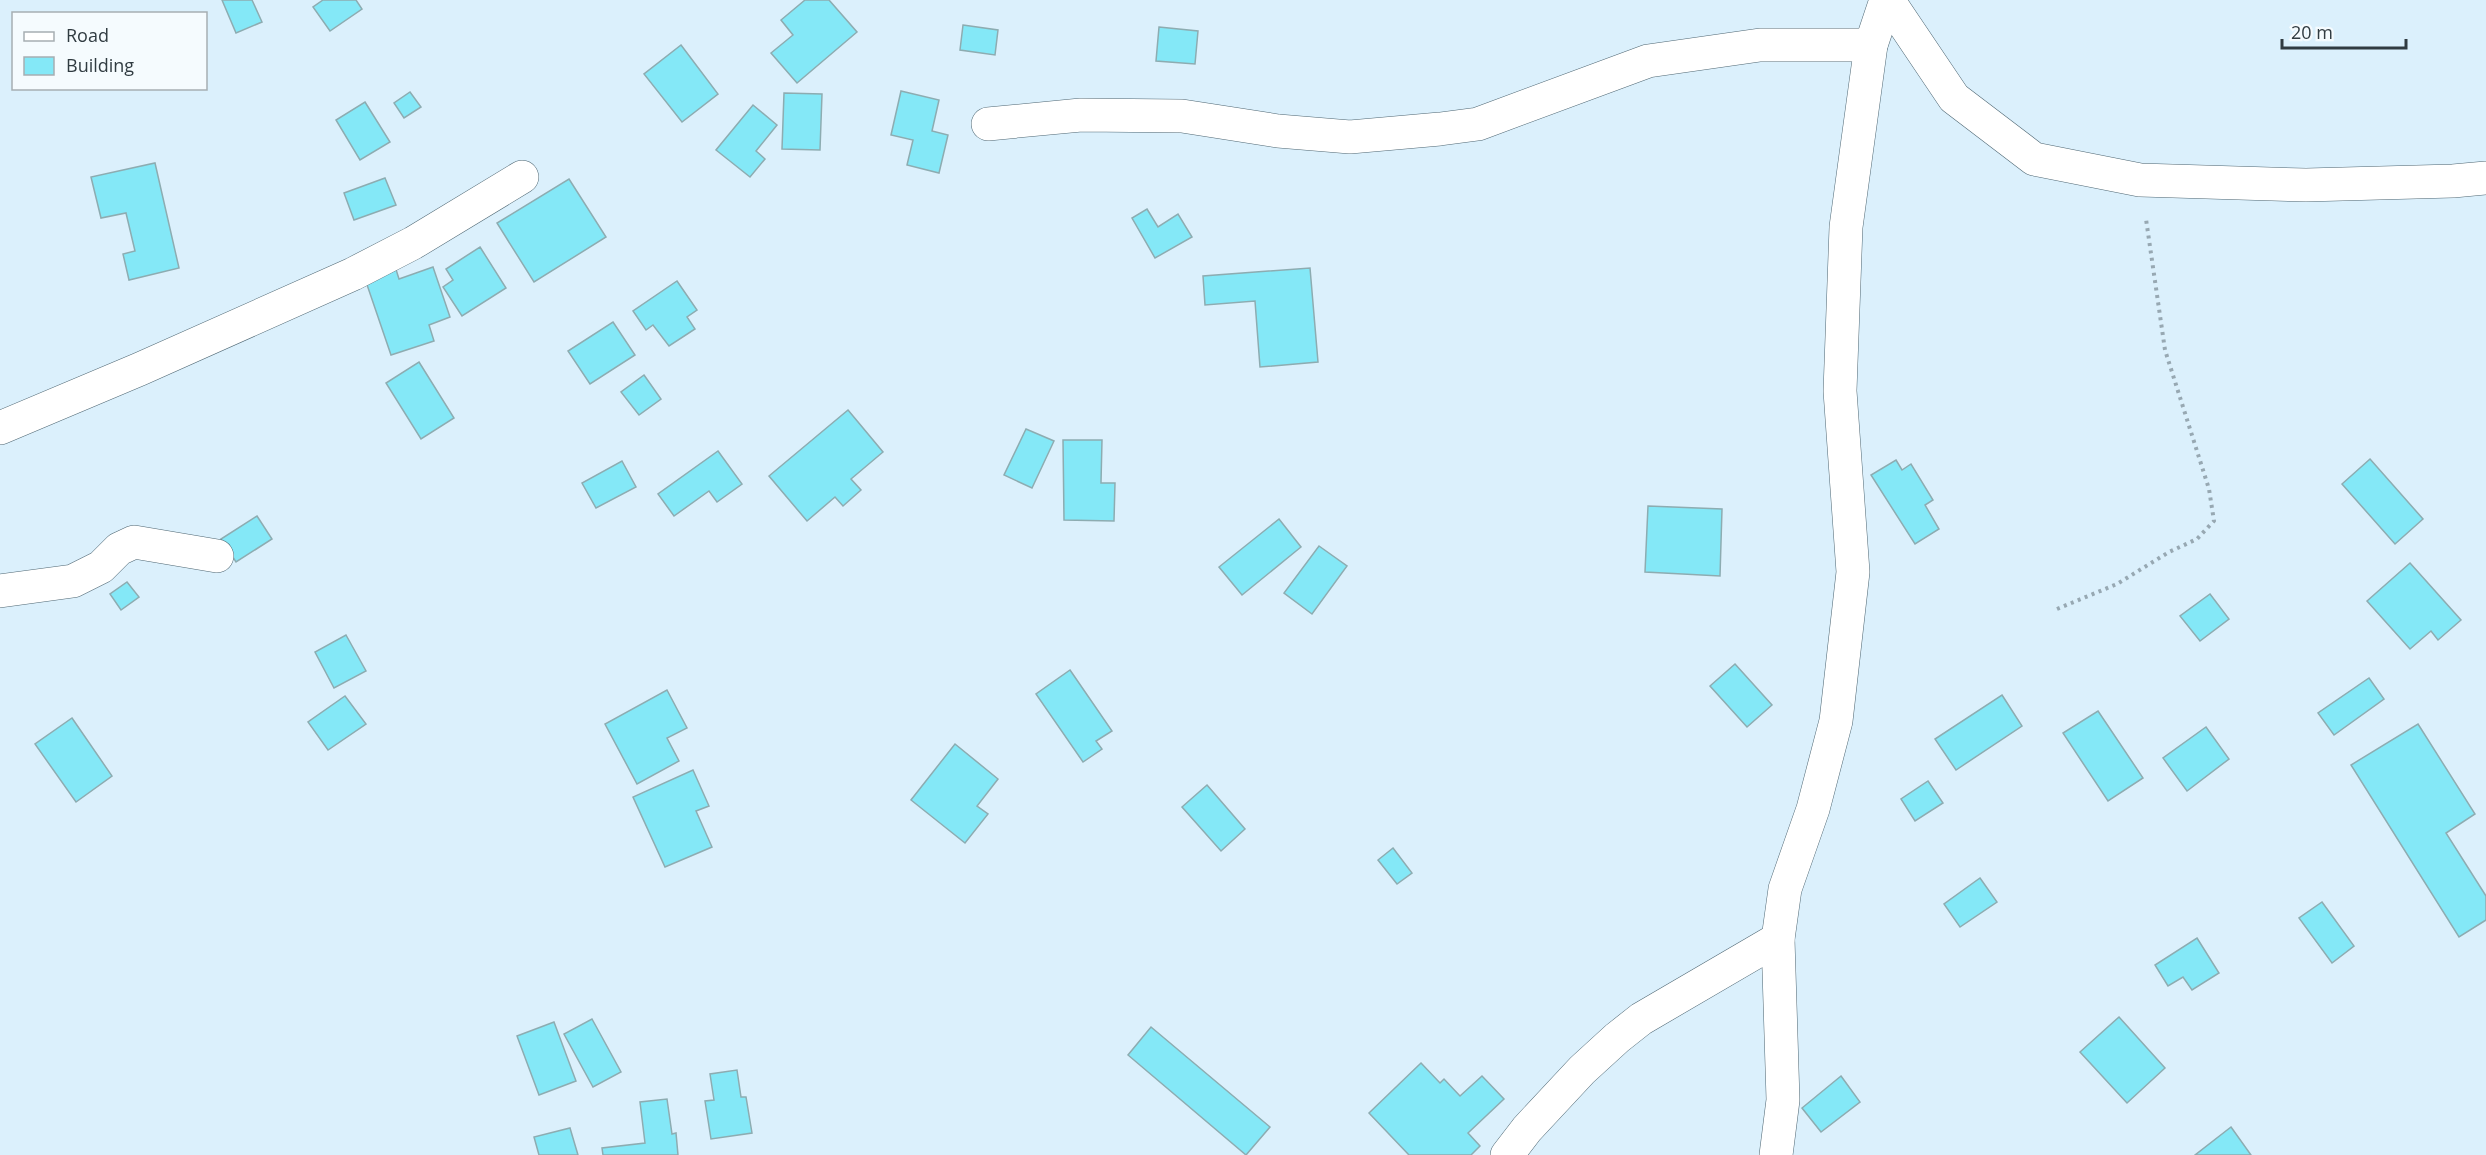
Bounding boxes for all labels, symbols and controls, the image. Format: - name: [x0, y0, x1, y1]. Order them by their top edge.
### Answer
- legend: [12, 12, 207, 90]
- scale bar: [2282, 12, 2406, 50]
- text: 20 m: [2291, 20, 2333, 44]
- text: Road: [66, 23, 109, 47]
- text: Building: [66, 53, 134, 77]

